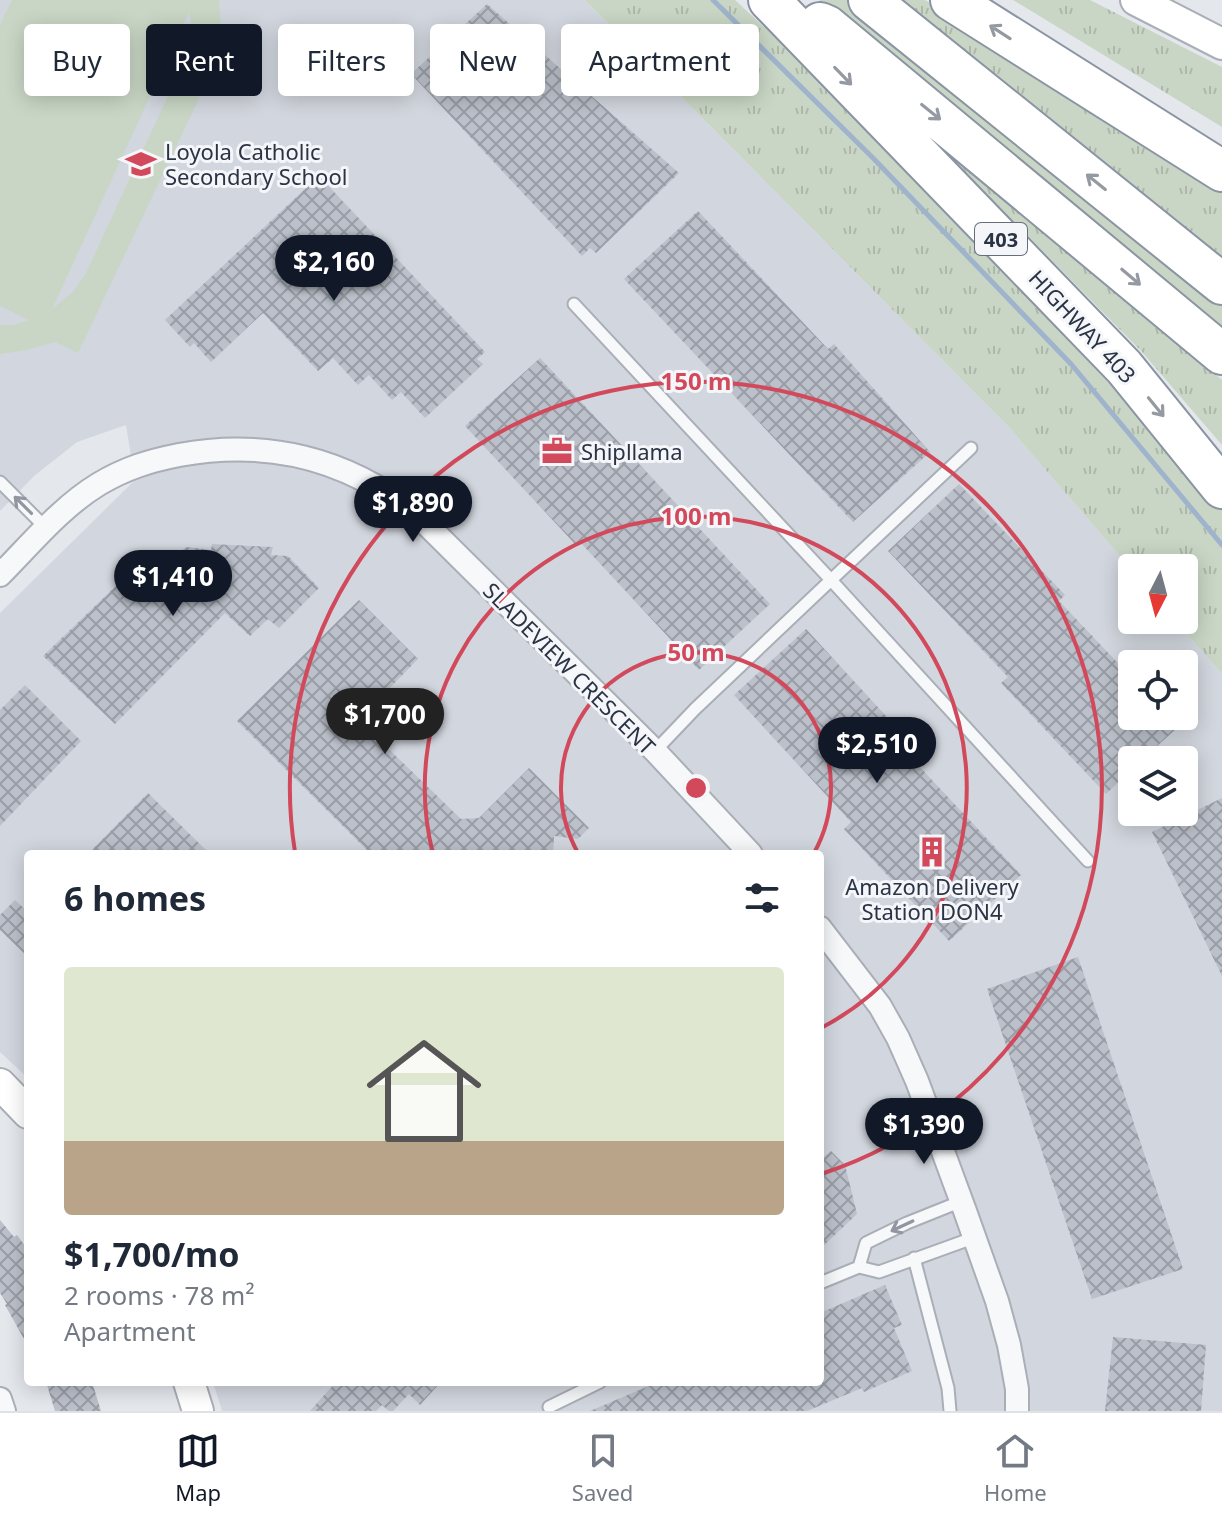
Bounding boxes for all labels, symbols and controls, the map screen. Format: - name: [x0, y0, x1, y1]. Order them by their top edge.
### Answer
- one-way arrow: [989, 23, 1012, 39]
- chip: Buy: [24, 24, 130, 96]
- chip: Rent: [146, 24, 262, 96]
- chip: Filters: [278, 24, 414, 96]
- chip: New: [430, 24, 545, 96]
- chip: Apartment: [561, 24, 759, 96]
- one-way arrow: [833, 66, 852, 85]
- one-way arrow: [920, 103, 940, 121]
- place label: Loyola Catholic Secondary School: [165, 136, 347, 191]
- school or university icon: Loyola Catholic Secondary School: [124, 147, 158, 181]
- one-way arrow: [1086, 174, 1107, 191]
- road number: 403: [975, 223, 1027, 255]
- pin: $2,160: [269, 235, 399, 303]
- text: $2,160: [293, 243, 375, 279]
- street label: HIGHWAY 403: [1023, 263, 1143, 389]
- one-way arrow: [1120, 268, 1141, 286]
- text: 150 m: [661, 364, 731, 397]
- one-way arrow: [1147, 396, 1165, 417]
- office icon: Shipllama: [540, 434, 574, 468]
- place label: Shipllama: [581, 436, 683, 466]
- pin: $1,890: [348, 476, 478, 544]
- text: $1,890: [372, 484, 454, 520]
- one-way arrow: [14, 495, 33, 515]
- text: 100 m: [661, 499, 731, 532]
- pin: $1,410: [108, 550, 238, 618]
- north arrow: [1118, 554, 1198, 634]
- map controls: [1118, 554, 1198, 826]
- text: $1,410: [132, 558, 214, 594]
- street label: SLADEVIEW CRESCENT: [477, 575, 663, 761]
- text: 50 m: [667, 635, 725, 668]
- button: locate: [1118, 650, 1198, 730]
- pin: $1,700: [320, 688, 450, 756]
- text: $1,700: [344, 696, 426, 732]
- pin: $2,510: [812, 717, 942, 785]
- text: $2,510: [836, 725, 918, 761]
- button: layers: [1118, 746, 1198, 826]
- centre of rings: [682, 774, 710, 802]
- building icon: Amazon Delivery Station DON4: [915, 835, 949, 869]
- place label: Amazon Delivery Station DON4: [845, 871, 1020, 926]
- text: 6 homes: [64, 875, 206, 921]
- icon: filters: [740, 876, 784, 920]
- icon: home: [352, 1019, 496, 1163]
- pin: $1,390: [859, 1098, 989, 1166]
- text: $1,390: [883, 1106, 965, 1142]
- one-way arrow: [890, 1219, 914, 1234]
- text: $1,700/mo: [64, 1231, 239, 1277]
- text: 2 rooms · 78 m²: [64, 1277, 254, 1313]
- text: Apartment: [64, 1313, 196, 1349]
- tab: Map: [175, 1429, 221, 1507]
- tab: Saved: [572, 1429, 633, 1507]
- tab: Home: [984, 1429, 1047, 1507]

